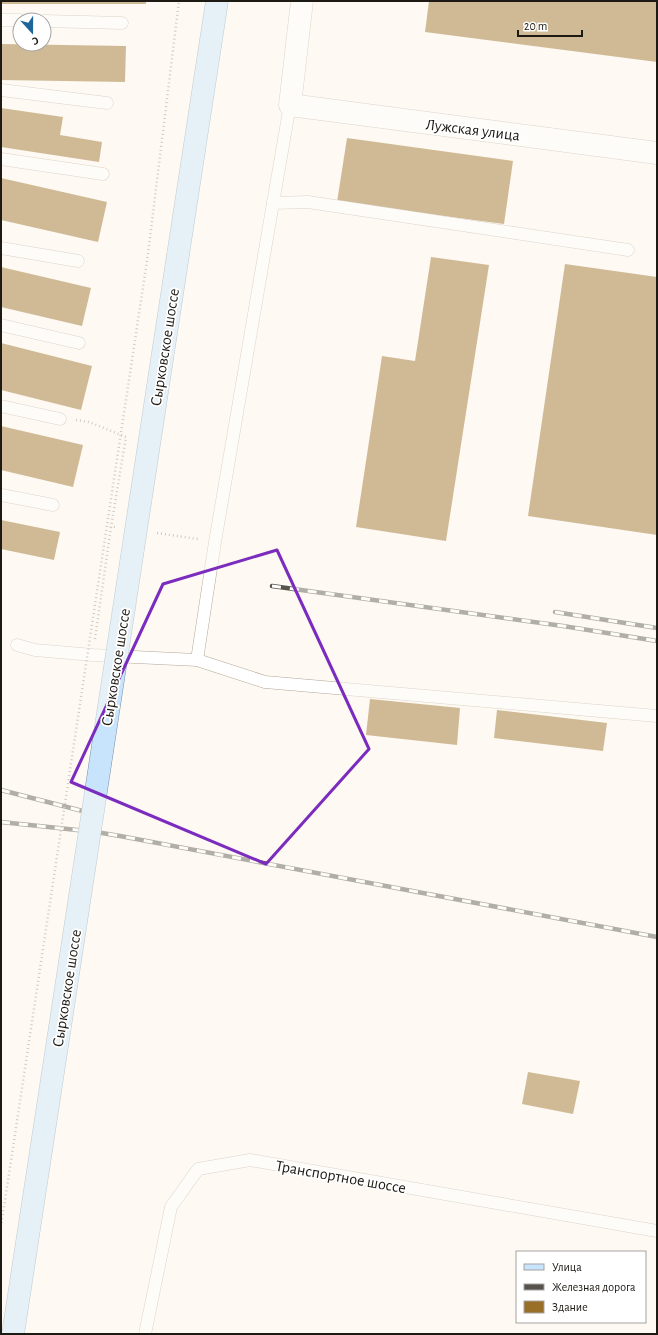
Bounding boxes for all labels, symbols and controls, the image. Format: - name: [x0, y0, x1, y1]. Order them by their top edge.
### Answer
- north arrow: [12, 12, 52, 52]
- scale bar: [518, 12, 582, 38]
- text: 20 m: [524, 20, 547, 32]
- text: С: [31, 35, 40, 47]
- street label: Лужская улица: [425, 116, 521, 145]
- street label: Сырковское шоссе: [148, 287, 182, 407]
- street label: Сырковское шоссе: [99, 607, 133, 727]
- street label: Сырковское шоссе: [50, 928, 84, 1048]
- street label: Транспортное шоссе: [274, 1158, 407, 1196]
- legend: [516, 1251, 646, 1323]
- text: Улица: [552, 1261, 582, 1273]
- text: Железная дорога: [552, 1281, 636, 1293]
- text: Здание: [552, 1301, 588, 1313]

